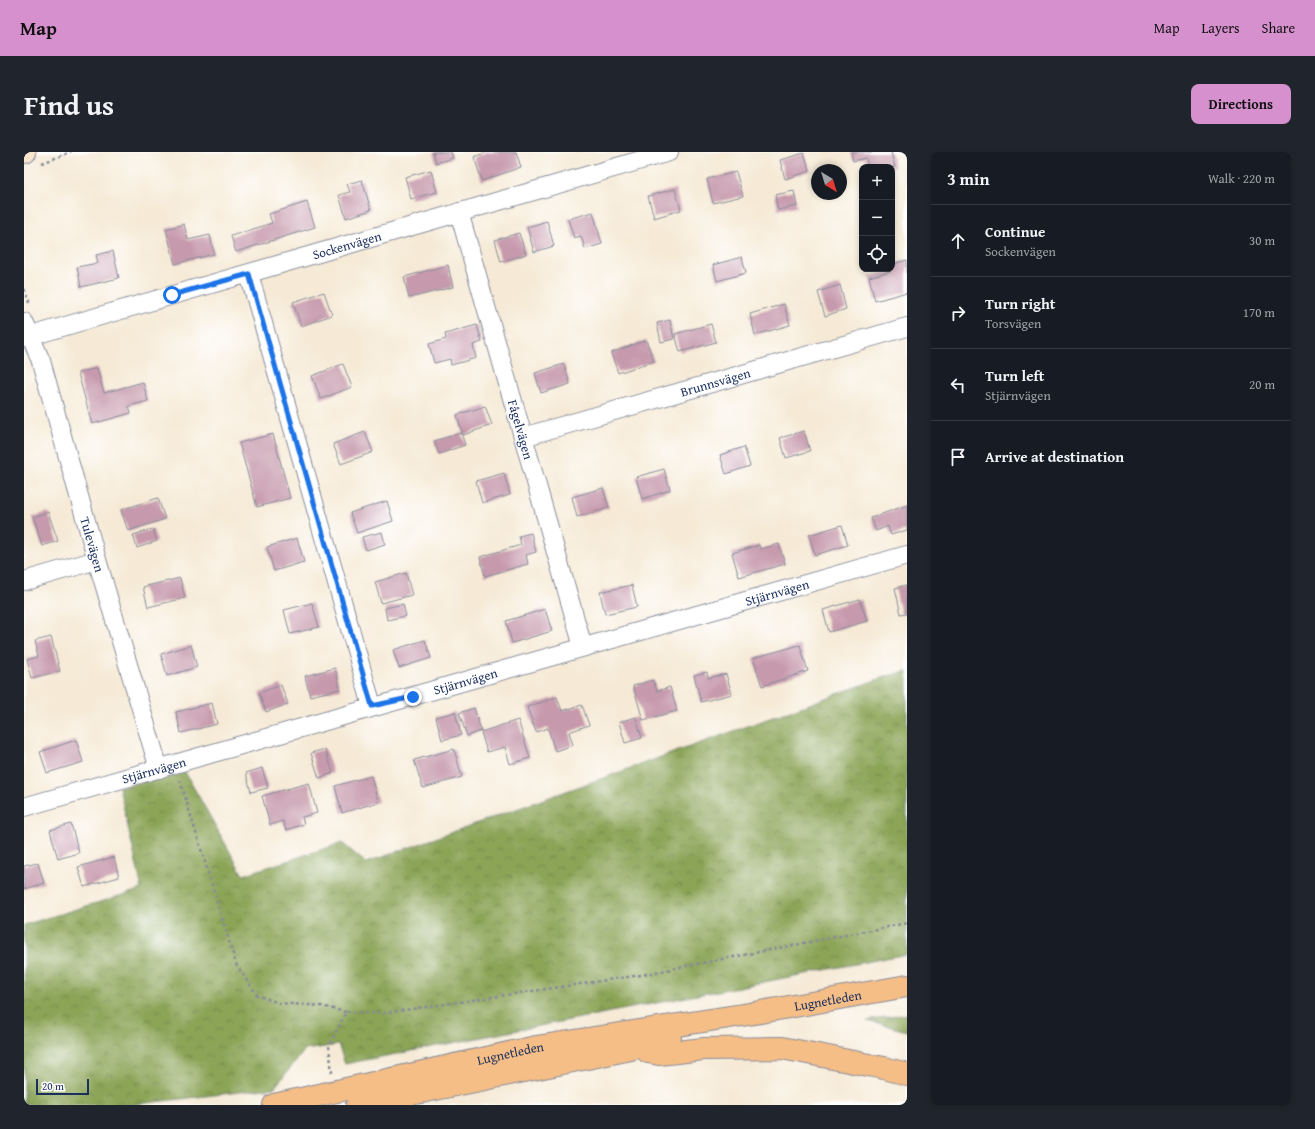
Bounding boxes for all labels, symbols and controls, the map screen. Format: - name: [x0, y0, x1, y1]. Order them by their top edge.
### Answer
- text: Map: [20, 14, 57, 42]
- text: Map: [1154, 18, 1180, 38]
- text: Layers: [1202, 18, 1240, 38]
- text: Share: [1262, 18, 1295, 38]
- text: Find us: [24, 84, 114, 125]
- button: Directions: [1191, 84, 1291, 124]
- north arrow: [811, 164, 847, 200]
- map controls: [859, 164, 895, 272]
- button: +: [859, 164, 895, 200]
- text: 3 min: [947, 166, 989, 191]
- text: Walk · 220 m: [1208, 169, 1275, 188]
- button: −: [859, 200, 895, 236]
- text: Continue: [985, 221, 1046, 242]
- street label: Sockenvägen: [310, 226, 384, 264]
- icon: ahead: [947, 230, 969, 252]
- text: 30 m: [1249, 231, 1275, 250]
- button: locate: [859, 236, 895, 272]
- text: Sockenvägen: [985, 242, 1056, 261]
- route start: [163, 286, 181, 304]
- text: Turn right: [985, 293, 1056, 314]
- icon: right: [947, 302, 969, 324]
- text: 170 m: [1243, 303, 1275, 322]
- text: Torsvägen: [985, 314, 1041, 333]
- street label: Brunnsvägen: [678, 363, 753, 401]
- text: Turn left: [985, 365, 1044, 386]
- icon: left: [947, 374, 969, 396]
- text: 20 m: [1249, 375, 1275, 394]
- text: Stjärnvägen: [985, 386, 1051, 405]
- street label: Fågelvägen: [503, 397, 539, 462]
- icon: arrive: [947, 446, 969, 468]
- text: Arrive at destination: [985, 446, 1124, 467]
- street label: Tulevägen: [76, 515, 110, 575]
- street label: Stjärnvägen: [743, 574, 812, 610]
- street label: Stjärnvägen: [431, 663, 500, 699]
- route end: [404, 688, 422, 706]
- street label: Stjärnvägen: [120, 752, 189, 788]
- street label: Lugnetleden: [793, 985, 864, 1015]
- street label: Lugnetleden: [475, 1036, 546, 1069]
- scale bar: [36, 1077, 89, 1096]
- text: 20 m: [42, 1078, 64, 1094]

